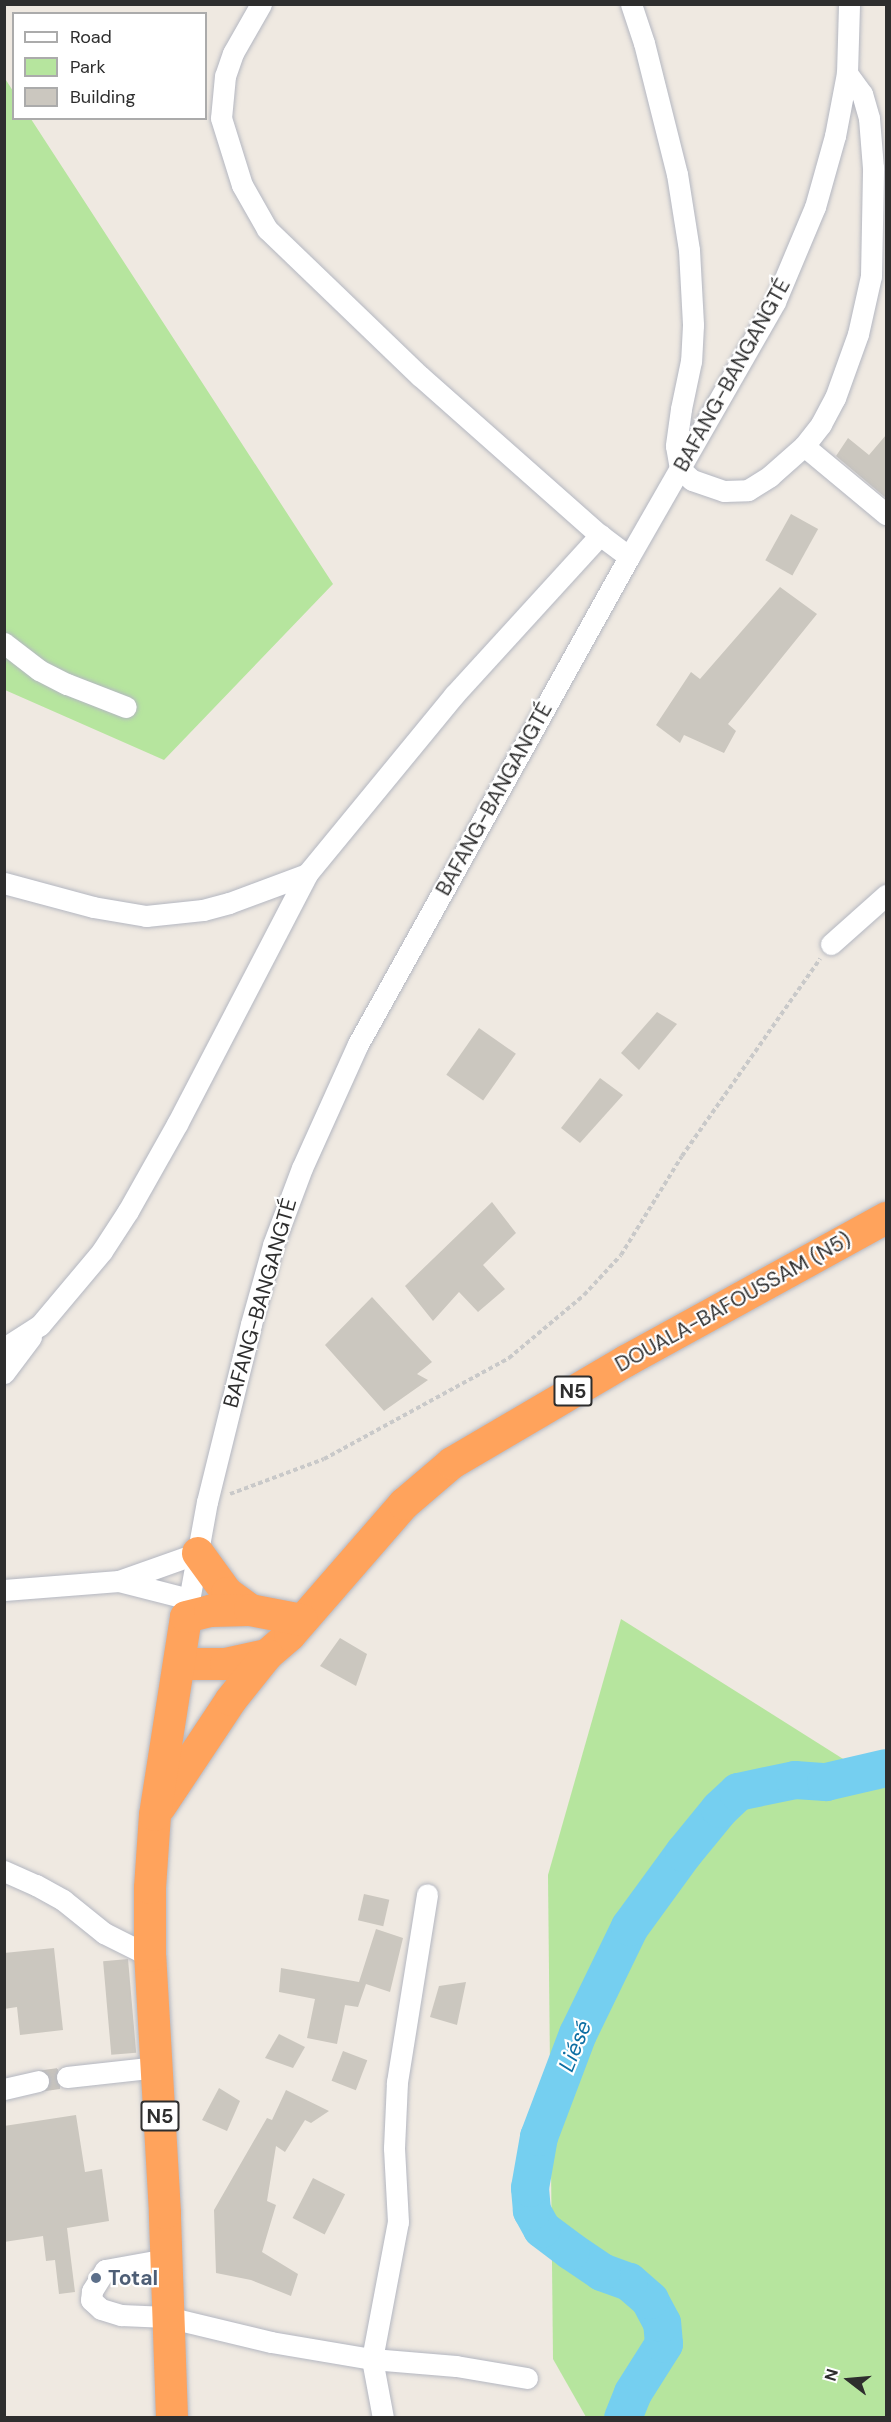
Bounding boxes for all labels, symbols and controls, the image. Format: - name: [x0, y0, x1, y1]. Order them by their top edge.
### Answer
- legend: [12, 12, 207, 120]
- text: Road: [70, 25, 112, 49]
- text: Park: [70, 55, 106, 79]
- text: Building: [70, 85, 135, 109]
- street label: BAFANG-BANGANGTÉ: [668, 274, 796, 476]
- street label: BAFANG-BANGANGTÉ: [430, 698, 558, 900]
- street label: BAFANG-BANGANGTÉ: [218, 1195, 302, 1411]
- street label: DOUALA-BAFOUSSAM (N5): [611, 1227, 855, 1377]
- road number: N5: [552, 1374, 594, 1408]
- water label: Liésé: [553, 2017, 597, 2075]
- road number: N5: [139, 2099, 181, 2133]
- place label: Total: [108, 2265, 158, 2291]
- marker: Total: [89, 2271, 103, 2285]
- north arrow: [819, 2350, 879, 2410]
- text: N: [820, 2366, 843, 2383]

